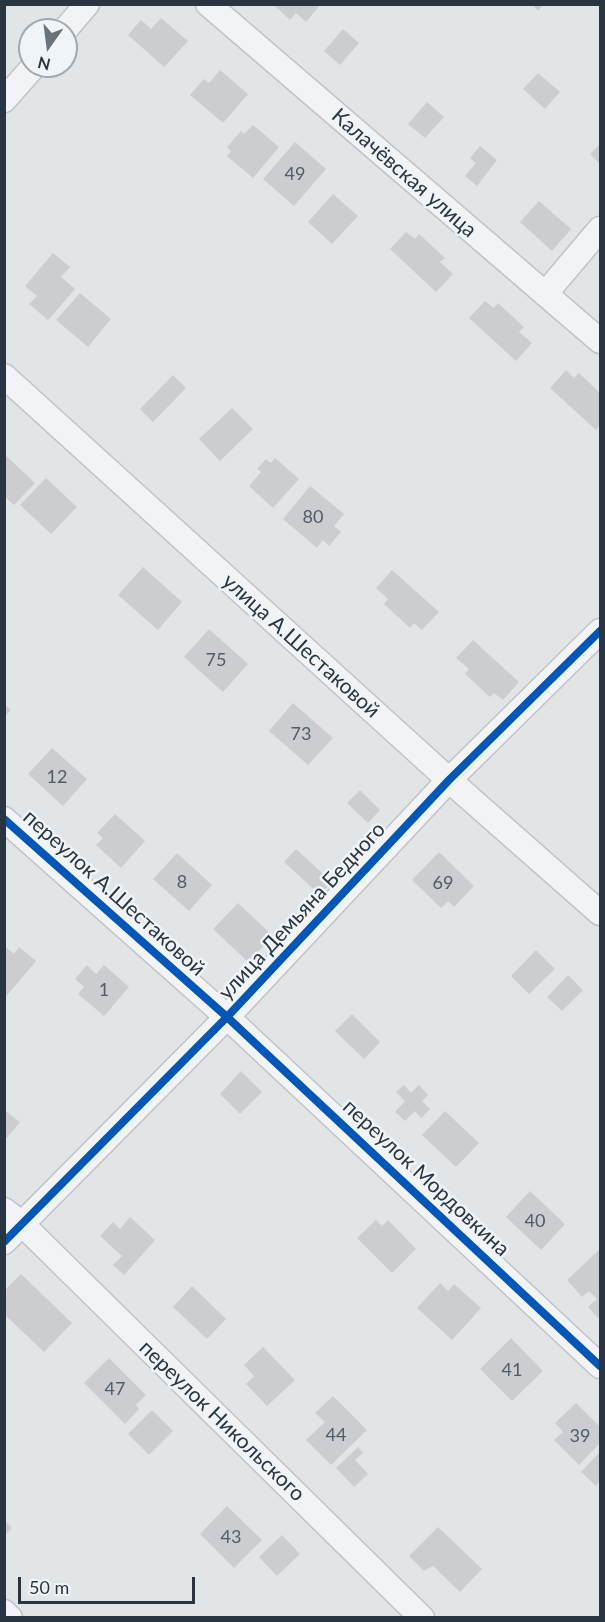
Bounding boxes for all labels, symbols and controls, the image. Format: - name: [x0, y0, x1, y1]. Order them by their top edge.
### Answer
- north arrow: [18, 18, 78, 78]
- text: N: [36, 53, 52, 75]
- street label: Калачёвская улица: [326, 103, 482, 243]
- house number: 49: [285, 163, 305, 185]
- house number: 80: [303, 506, 323, 528]
- street label: улица А.Шестаковой: [217, 569, 385, 723]
- house number: 75: [206, 649, 226, 671]
- house number: 73: [291, 723, 311, 745]
- house number: 12: [47, 766, 67, 788]
- street label: переулок А.Шестаковой: [18, 805, 210, 981]
- street label: улица Демьяна Бедного: [213, 817, 391, 1005]
- house number: 8: [177, 871, 187, 893]
- house number: 69: [433, 872, 453, 894]
- house number: 1: [99, 979, 109, 1001]
- street label: переулок Мордовкина: [337, 1094, 515, 1262]
- house number: 40: [525, 1210, 545, 1232]
- street label: переулок Никольского: [134, 1335, 310, 1507]
- house number: 41: [502, 1359, 522, 1381]
- house number: 47: [105, 1378, 125, 1400]
- house number: 44: [326, 1424, 346, 1446]
- house number: 39: [570, 1425, 590, 1447]
- house number: 43: [221, 1526, 241, 1548]
- scale bar: [21, 1565, 198, 1603]
- text: 50 m: [29, 1576, 69, 1598]

